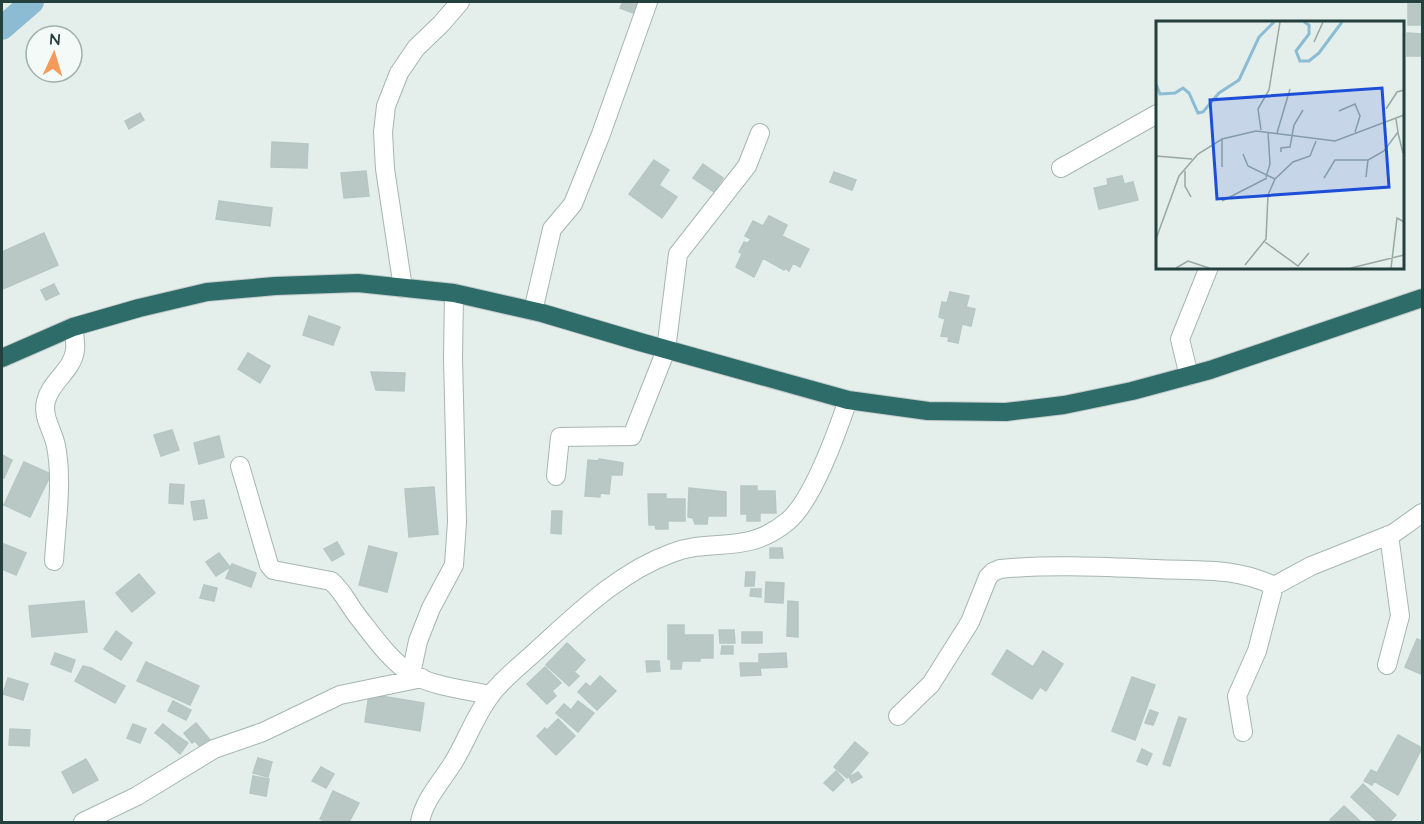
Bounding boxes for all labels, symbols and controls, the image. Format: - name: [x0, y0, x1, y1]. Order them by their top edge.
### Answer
- inset map: [1156, 21, 1403, 268]
- north arrow: [24, 24, 84, 84]
- text: N: [48, 29, 62, 49]

